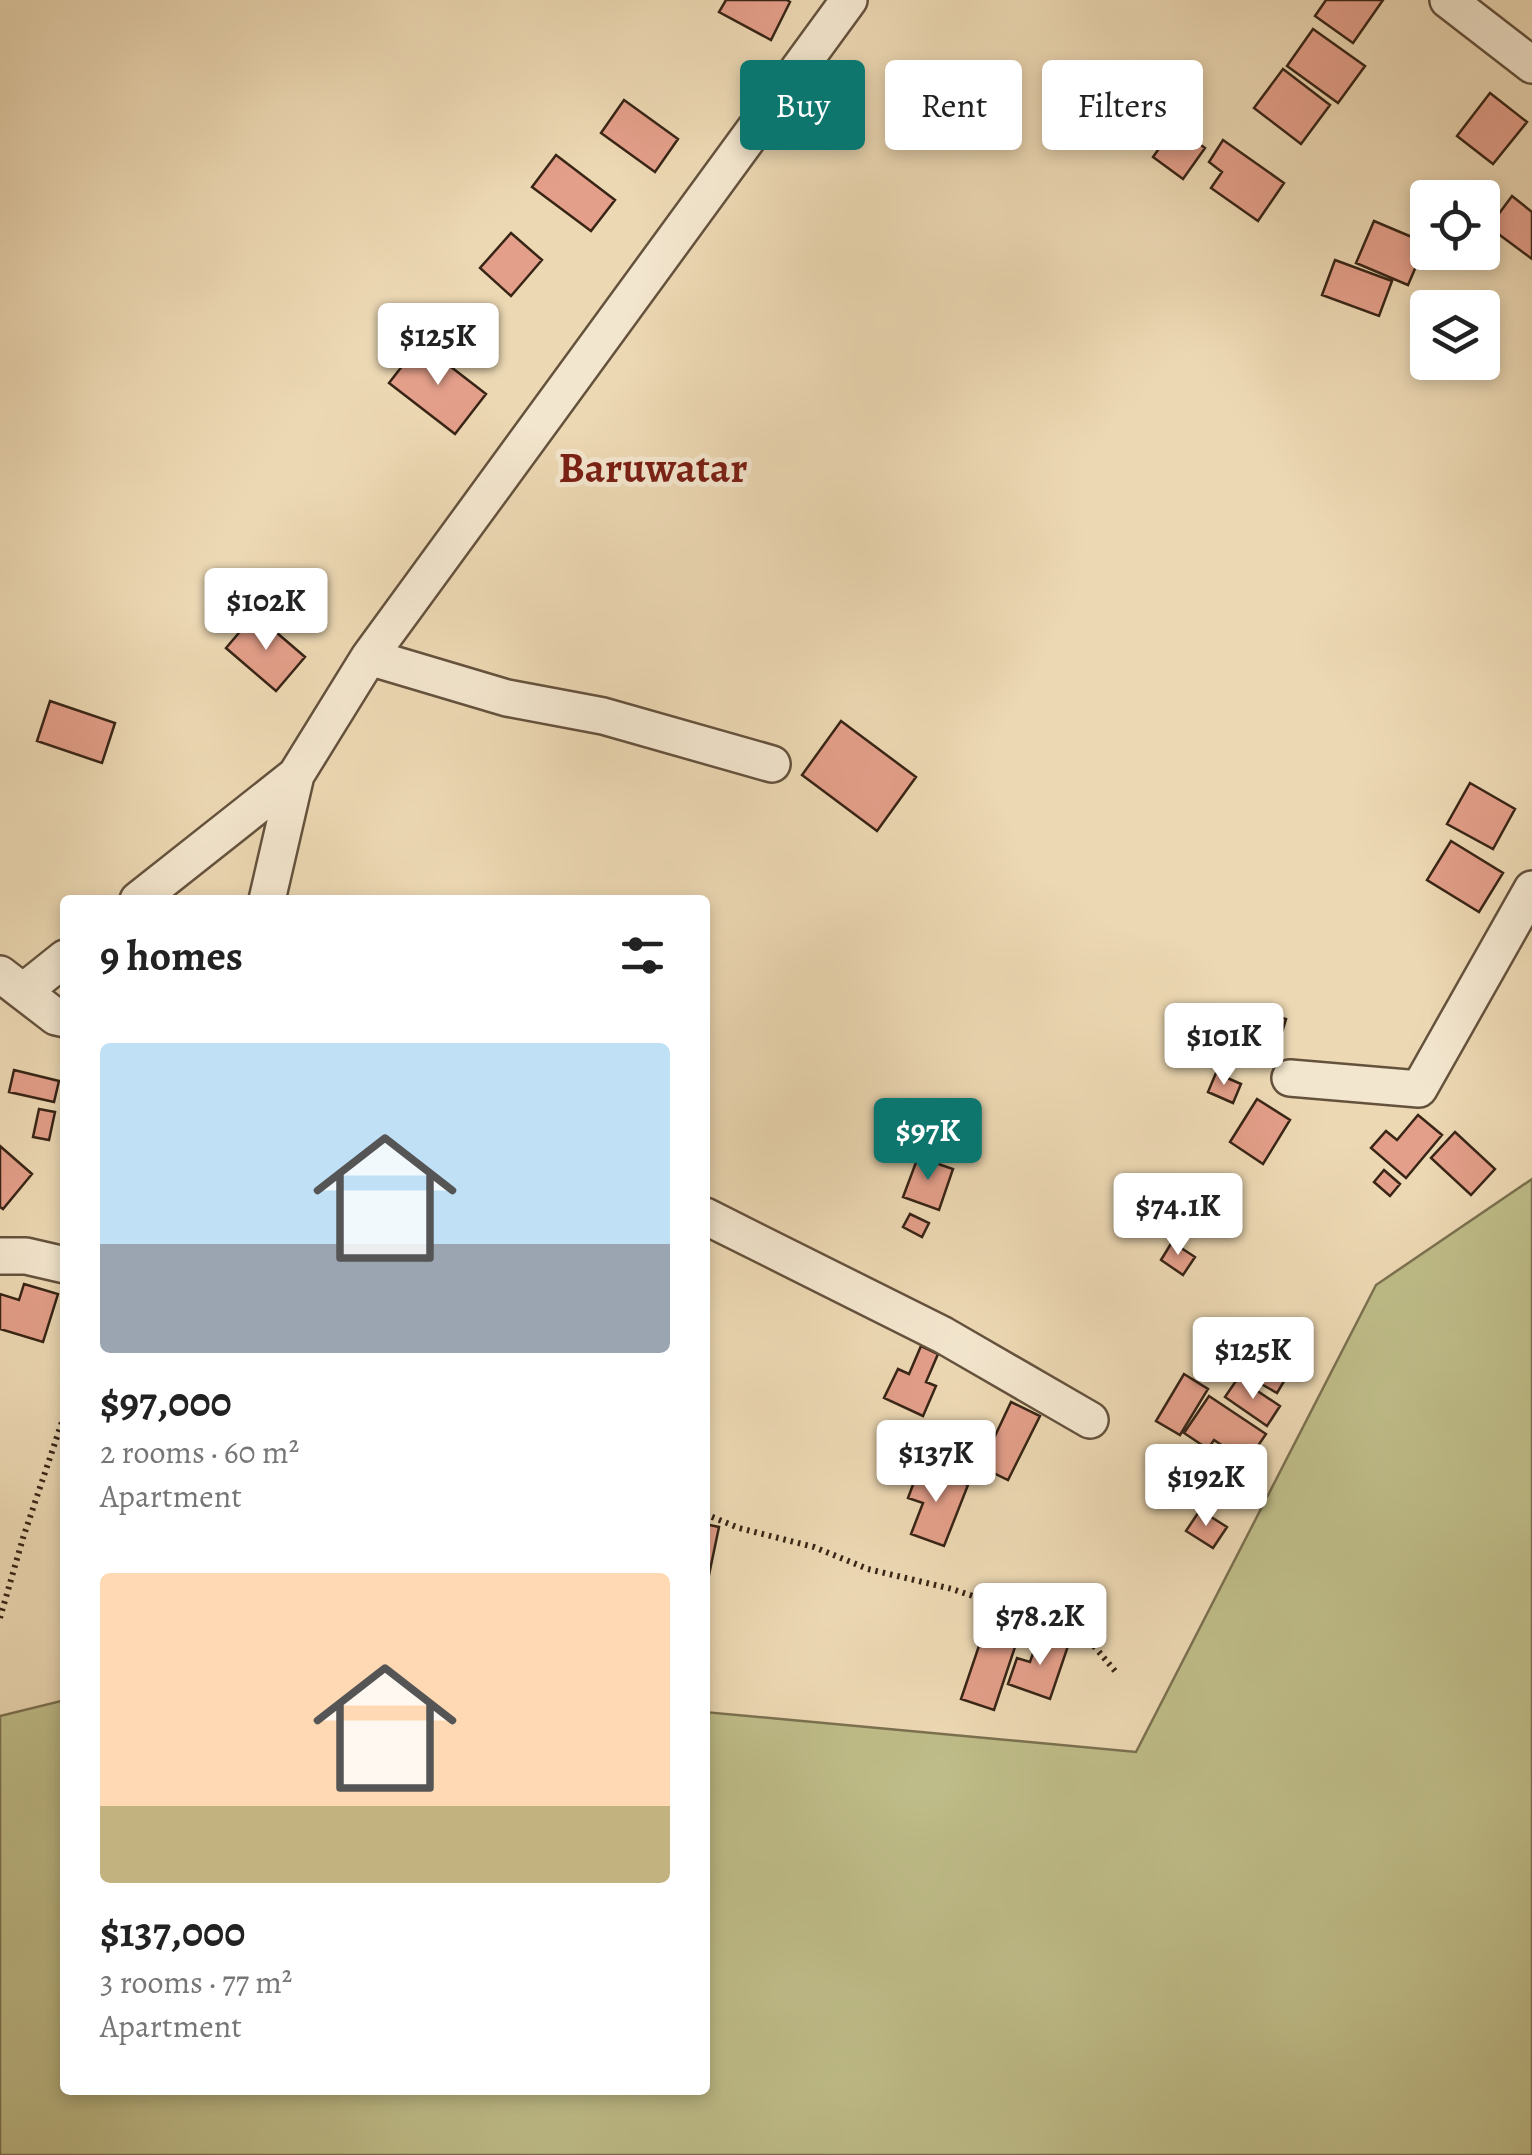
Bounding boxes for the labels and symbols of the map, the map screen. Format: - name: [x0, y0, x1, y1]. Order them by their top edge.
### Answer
- pin: $125K: [368, 303, 508, 388]
- district label: Baruwatar: [559, 439, 748, 496]
- pin: $102K: [196, 568, 336, 653]
- pin: $101K: [1154, 1003, 1294, 1088]
- pin: $97K: [869, 1098, 987, 1183]
- pin: $74.1K: [1097, 1173, 1259, 1258]
- pin: $125K: [1183, 1317, 1323, 1402]
- pin: $137K: [866, 1420, 1006, 1505]
- pin: $192K: [1136, 1444, 1276, 1529]
- pin: $78.2K: [959, 1583, 1121, 1668]

